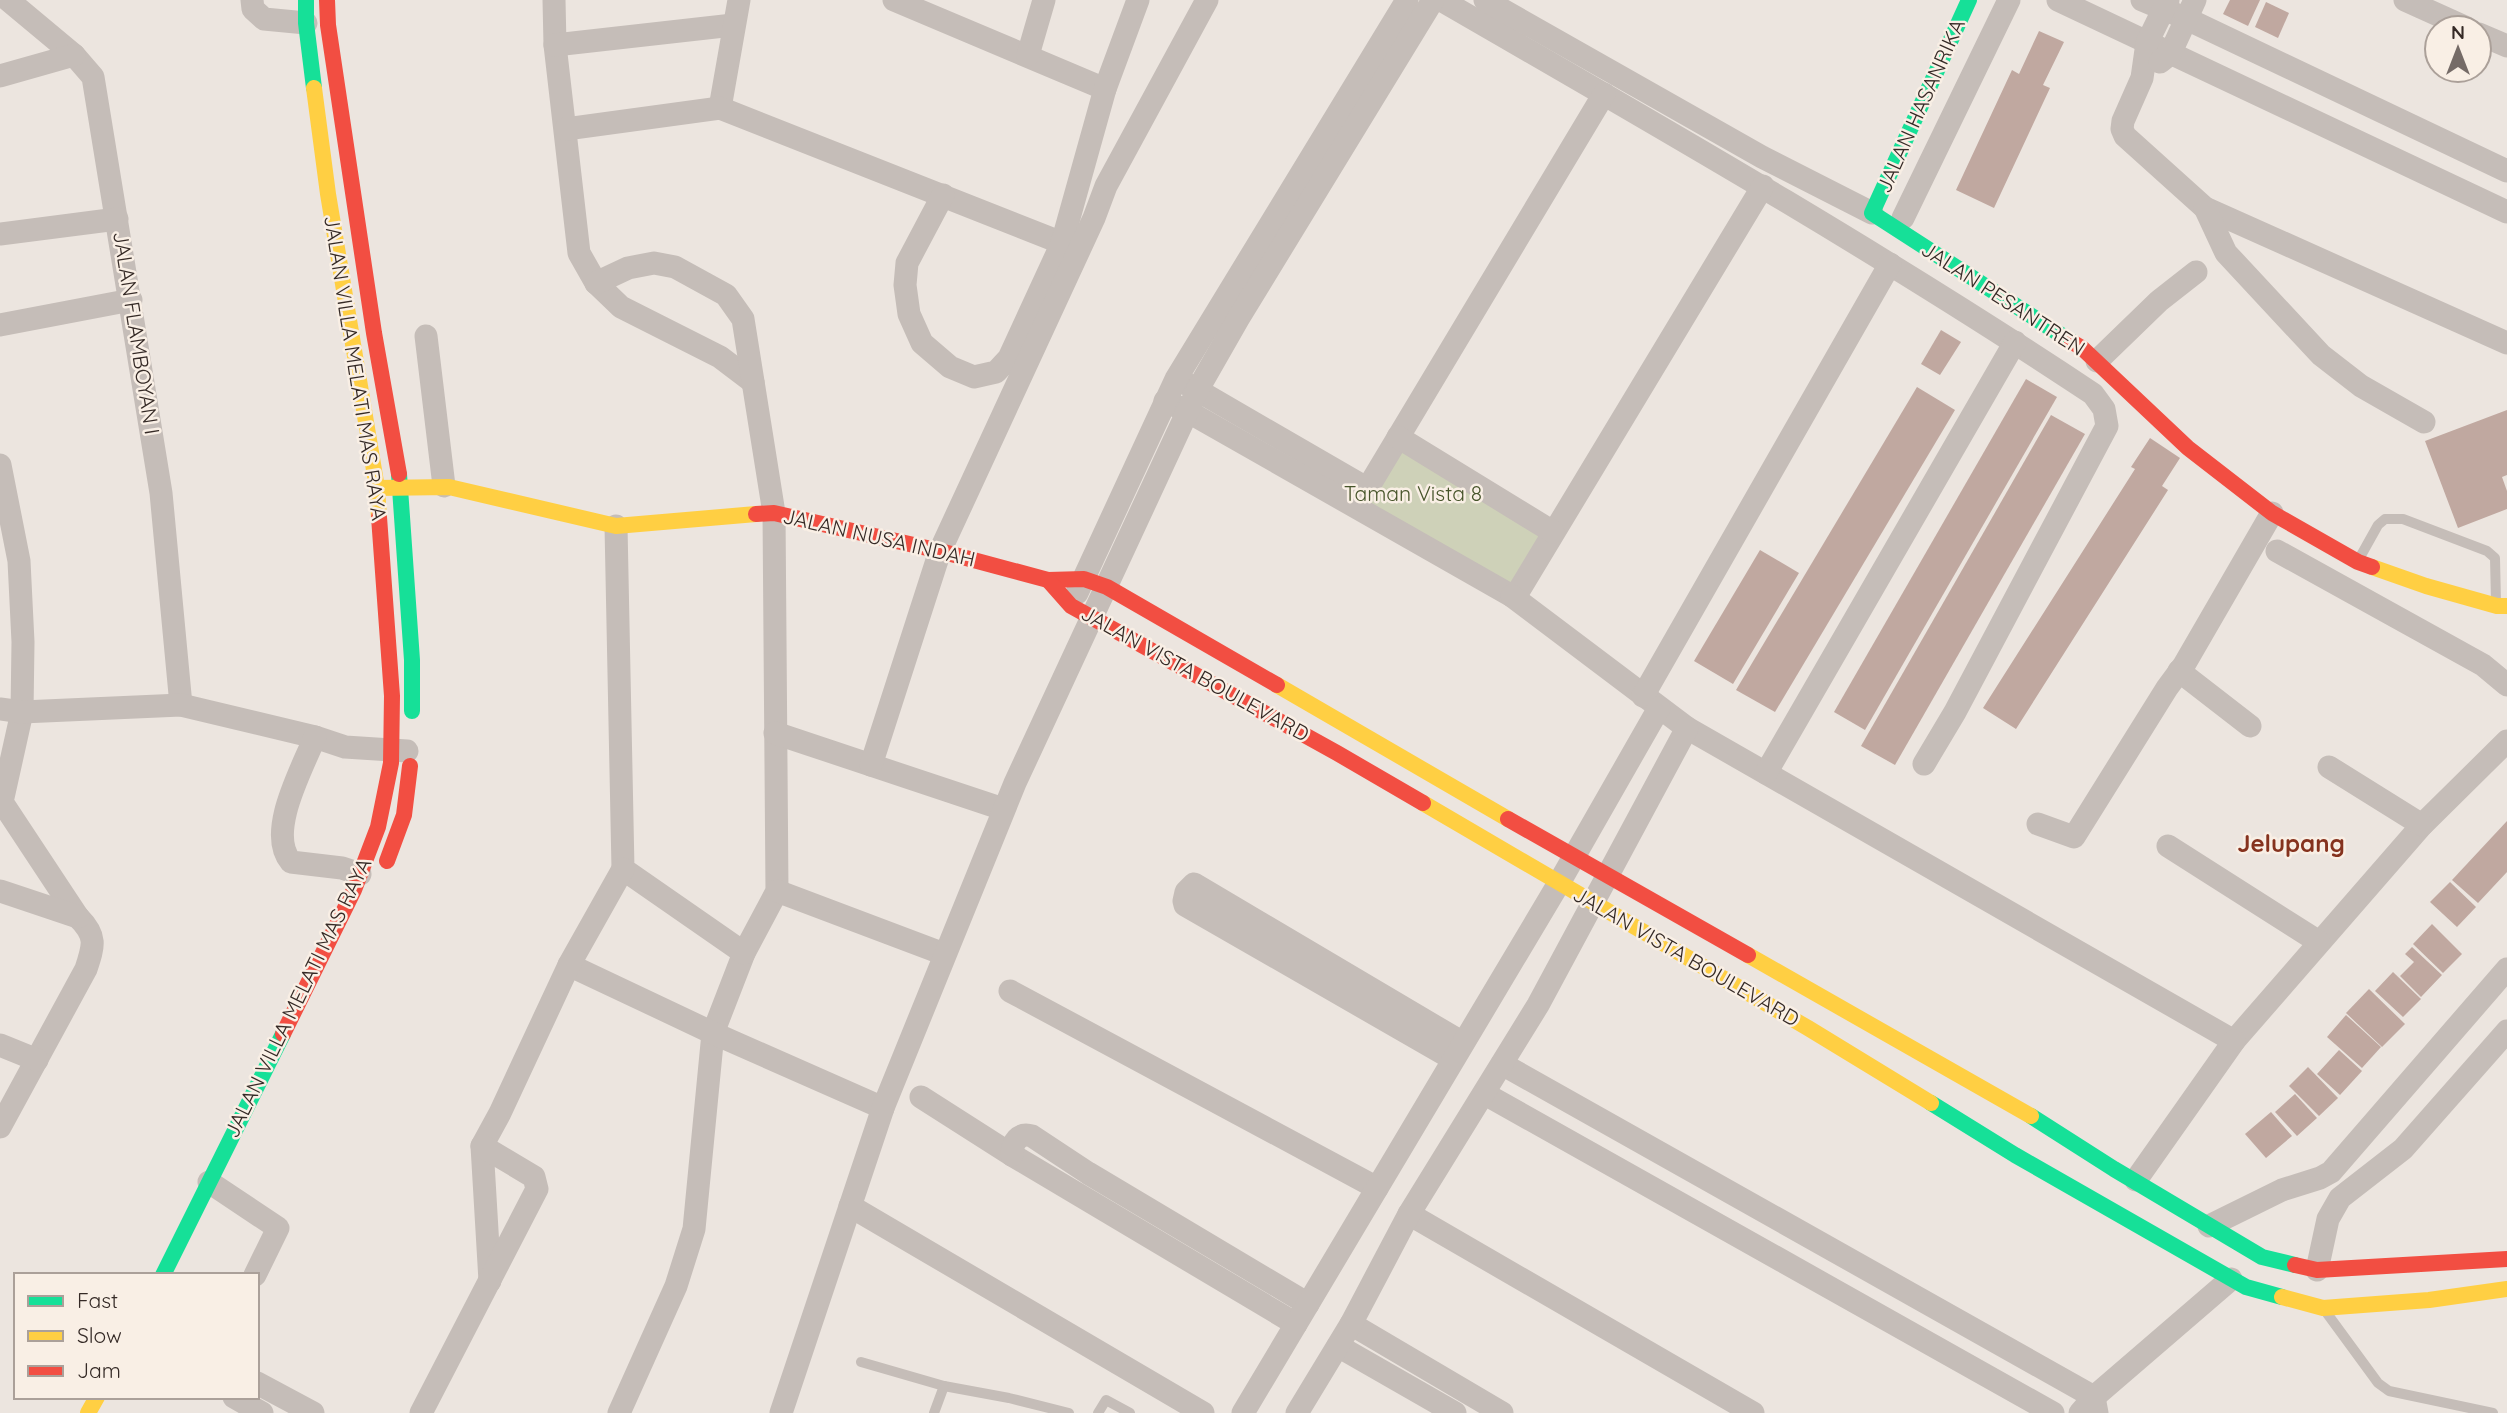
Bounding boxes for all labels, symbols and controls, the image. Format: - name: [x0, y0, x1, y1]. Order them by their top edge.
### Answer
- north arrow: [2423, 14, 2493, 84]
- street label: JALAN HASANRIKA: [1870, 15, 1970, 197]
- text: N: [2451, 20, 2465, 44]
- street label: JALAN VILLA MELATI MAS RAYA: [319, 214, 393, 522]
- street label: JALAN FLAMBOYAN I: [108, 230, 166, 436]
- street label: JALAN PESANTREN: [1917, 235, 2090, 361]
- park label: Taman Vista 8: [1344, 480, 1482, 506]
- street label: JALAN NUSA INDAH: [781, 502, 978, 572]
- street label: JALAN VISTA BOULEVARD: [1077, 599, 1314, 747]
- district label: Jelupang: [2237, 828, 2345, 858]
- street label: JALAN VILLA MELATI MAS RAYA: [218, 853, 376, 1142]
- street label: JALAN VISTA BOULEVARD: [1569, 881, 1804, 1032]
- legend: [14, 1273, 259, 1399]
- text: Fast: [77, 1287, 118, 1313]
- text: Slow: [77, 1322, 122, 1348]
- text: Jam: [77, 1357, 121, 1383]

